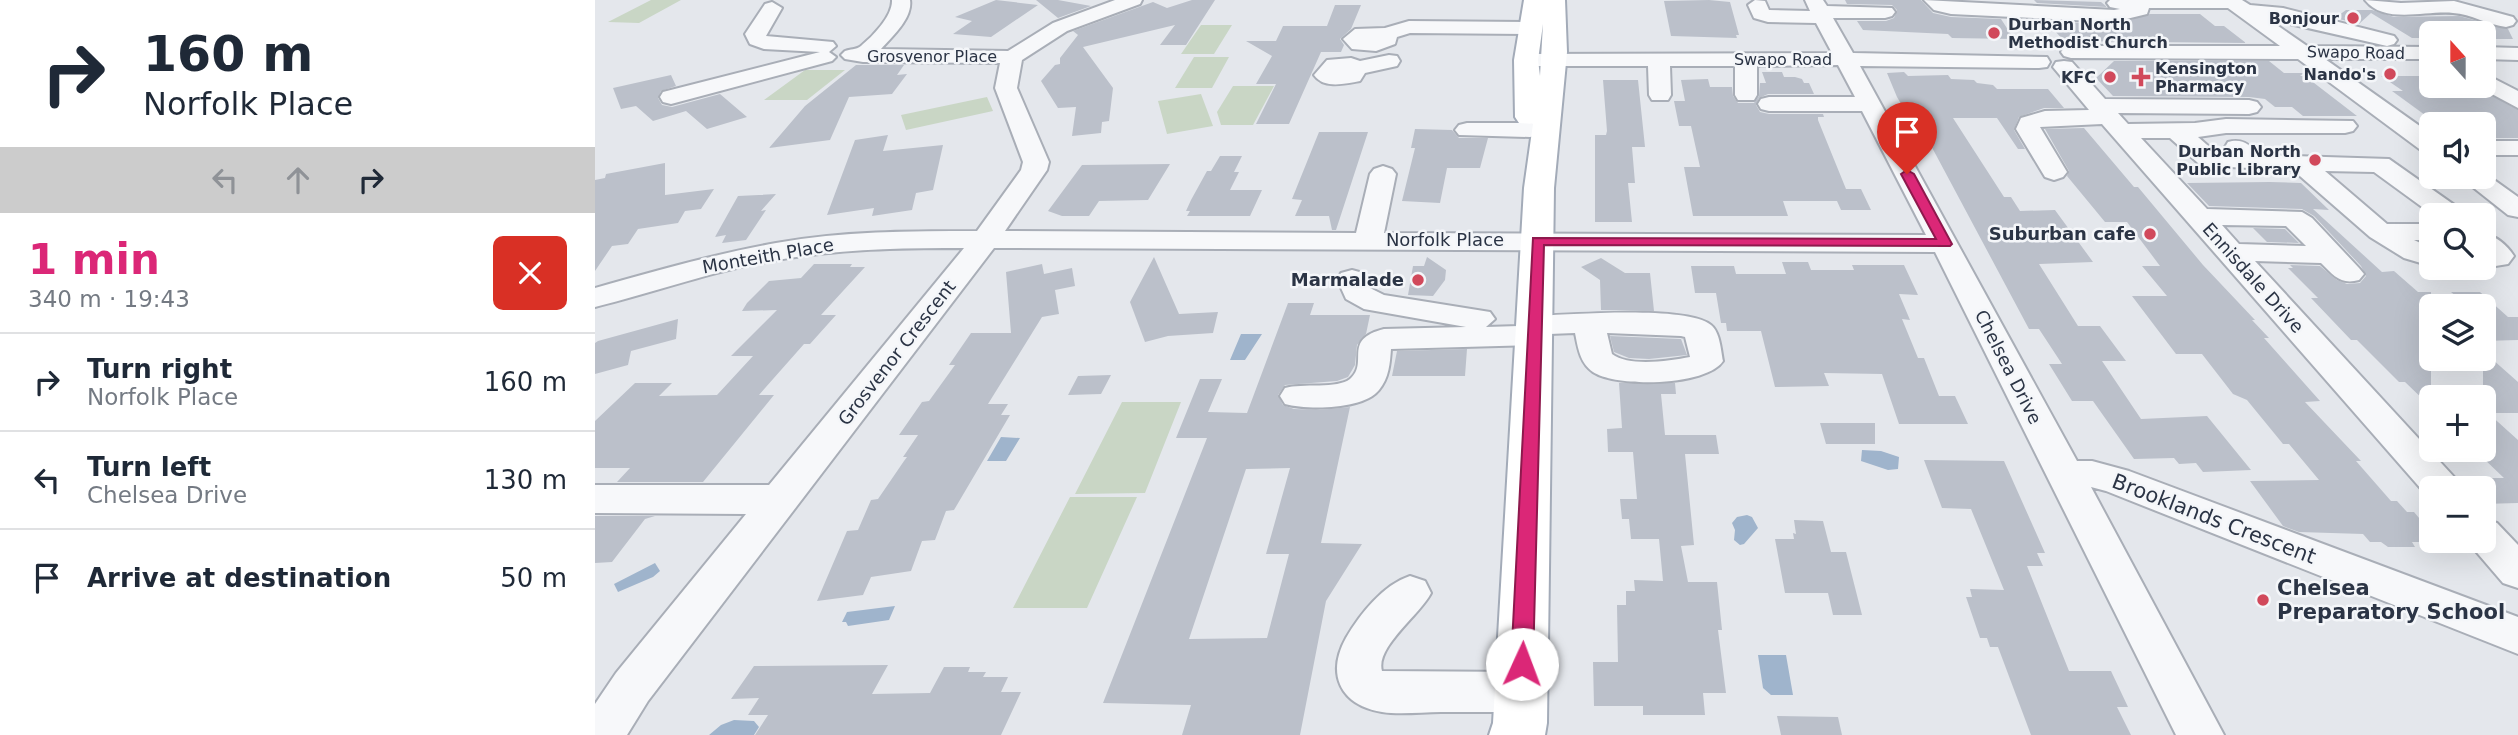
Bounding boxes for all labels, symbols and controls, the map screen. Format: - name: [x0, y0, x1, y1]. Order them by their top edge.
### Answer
- place label: Bonjour: [2269, 9, 2339, 28]
- marker: Bonjour: [2345, 10, 2361, 26]
- place label: Durban North Methodist Church: [2008, 15, 2168, 52]
- north arrow: [2419, 21, 2495, 98]
- map controls: [2419, 21, 2496, 553]
- marker: Durban North Methodist Church: [1986, 25, 2002, 41]
- text: 160 m: [143, 26, 313, 83]
- icon: right: [28, 28, 119, 119]
- street label: Swapo Road: [2307, 42, 2405, 63]
- street label: Grosvenor Place: [867, 47, 997, 66]
- street label: Swapo Road: [1734, 50, 1832, 69]
- place label: Kensington Pharmacy: [2155, 59, 2257, 96]
- place label: Nando's: [2304, 65, 2376, 84]
- marker: Nando's: [2382, 66, 2398, 82]
- place label: KFC: [2061, 68, 2096, 87]
- marker: KFC: [2102, 69, 2118, 85]
- marker: Kensington Pharmacy: [2133, 69, 2149, 85]
- text: Norfolk Place: [143, 85, 353, 123]
- pin: [1877, 102, 1937, 174]
- button: sound: [2419, 112, 2496, 189]
- icon: arrive: [1888, 113, 1926, 151]
- place label: Durban North Public Library: [2176, 142, 2302, 179]
- marker: Durban North Public Library: [2307, 152, 2323, 168]
- icon: left: [206, 161, 244, 199]
- icon: ahead: [279, 161, 317, 199]
- icon: right: [352, 161, 390, 199]
- button: search: [2419, 203, 2496, 280]
- street label: Ennisdale Drive: [2198, 218, 2308, 337]
- place label: Suburban cafe: [1989, 223, 2136, 244]
- marker: Suburban cafe: [2142, 226, 2158, 242]
- street label: Norfolk Place: [1386, 229, 1504, 250]
- street label: Monteith Place: [701, 234, 835, 277]
- text: 1 min: [28, 235, 160, 284]
- button: close: [493, 236, 567, 310]
- place label: Marmalade: [1291, 269, 1404, 290]
- marker: Marmalade: [1410, 272, 1426, 288]
- street label: Grosvenor Crescent: [834, 276, 960, 429]
- text: 340 m · 19:43: [28, 286, 190, 312]
- button: layers: [2419, 294, 2496, 371]
- street label: Chelsea Drive: [1971, 306, 2046, 427]
- text: Turn right: [87, 354, 232, 384]
- icon: right: [28, 363, 66, 401]
- text: 160 m: [484, 367, 567, 397]
- text: Norfolk Place: [87, 384, 238, 410]
- button: +: [2419, 385, 2496, 462]
- text: Turn left: [87, 452, 211, 482]
- icon: left: [28, 461, 66, 499]
- text: 130 m: [484, 465, 567, 495]
- street label: Brooklands Crescent: [2109, 469, 2319, 569]
- button: −: [2419, 476, 2496, 553]
- text: Chelsea Drive: [87, 482, 247, 508]
- icon: arrive: [28, 559, 66, 597]
- text: Arrive at destination: [87, 563, 391, 593]
- text: 50 m: [500, 563, 567, 593]
- place label: Chelsea Preparatory School: [2277, 576, 2505, 624]
- marker: Chelsea Preparatory School: [2255, 592, 2271, 608]
- position arrow: [1485, 627, 1559, 701]

